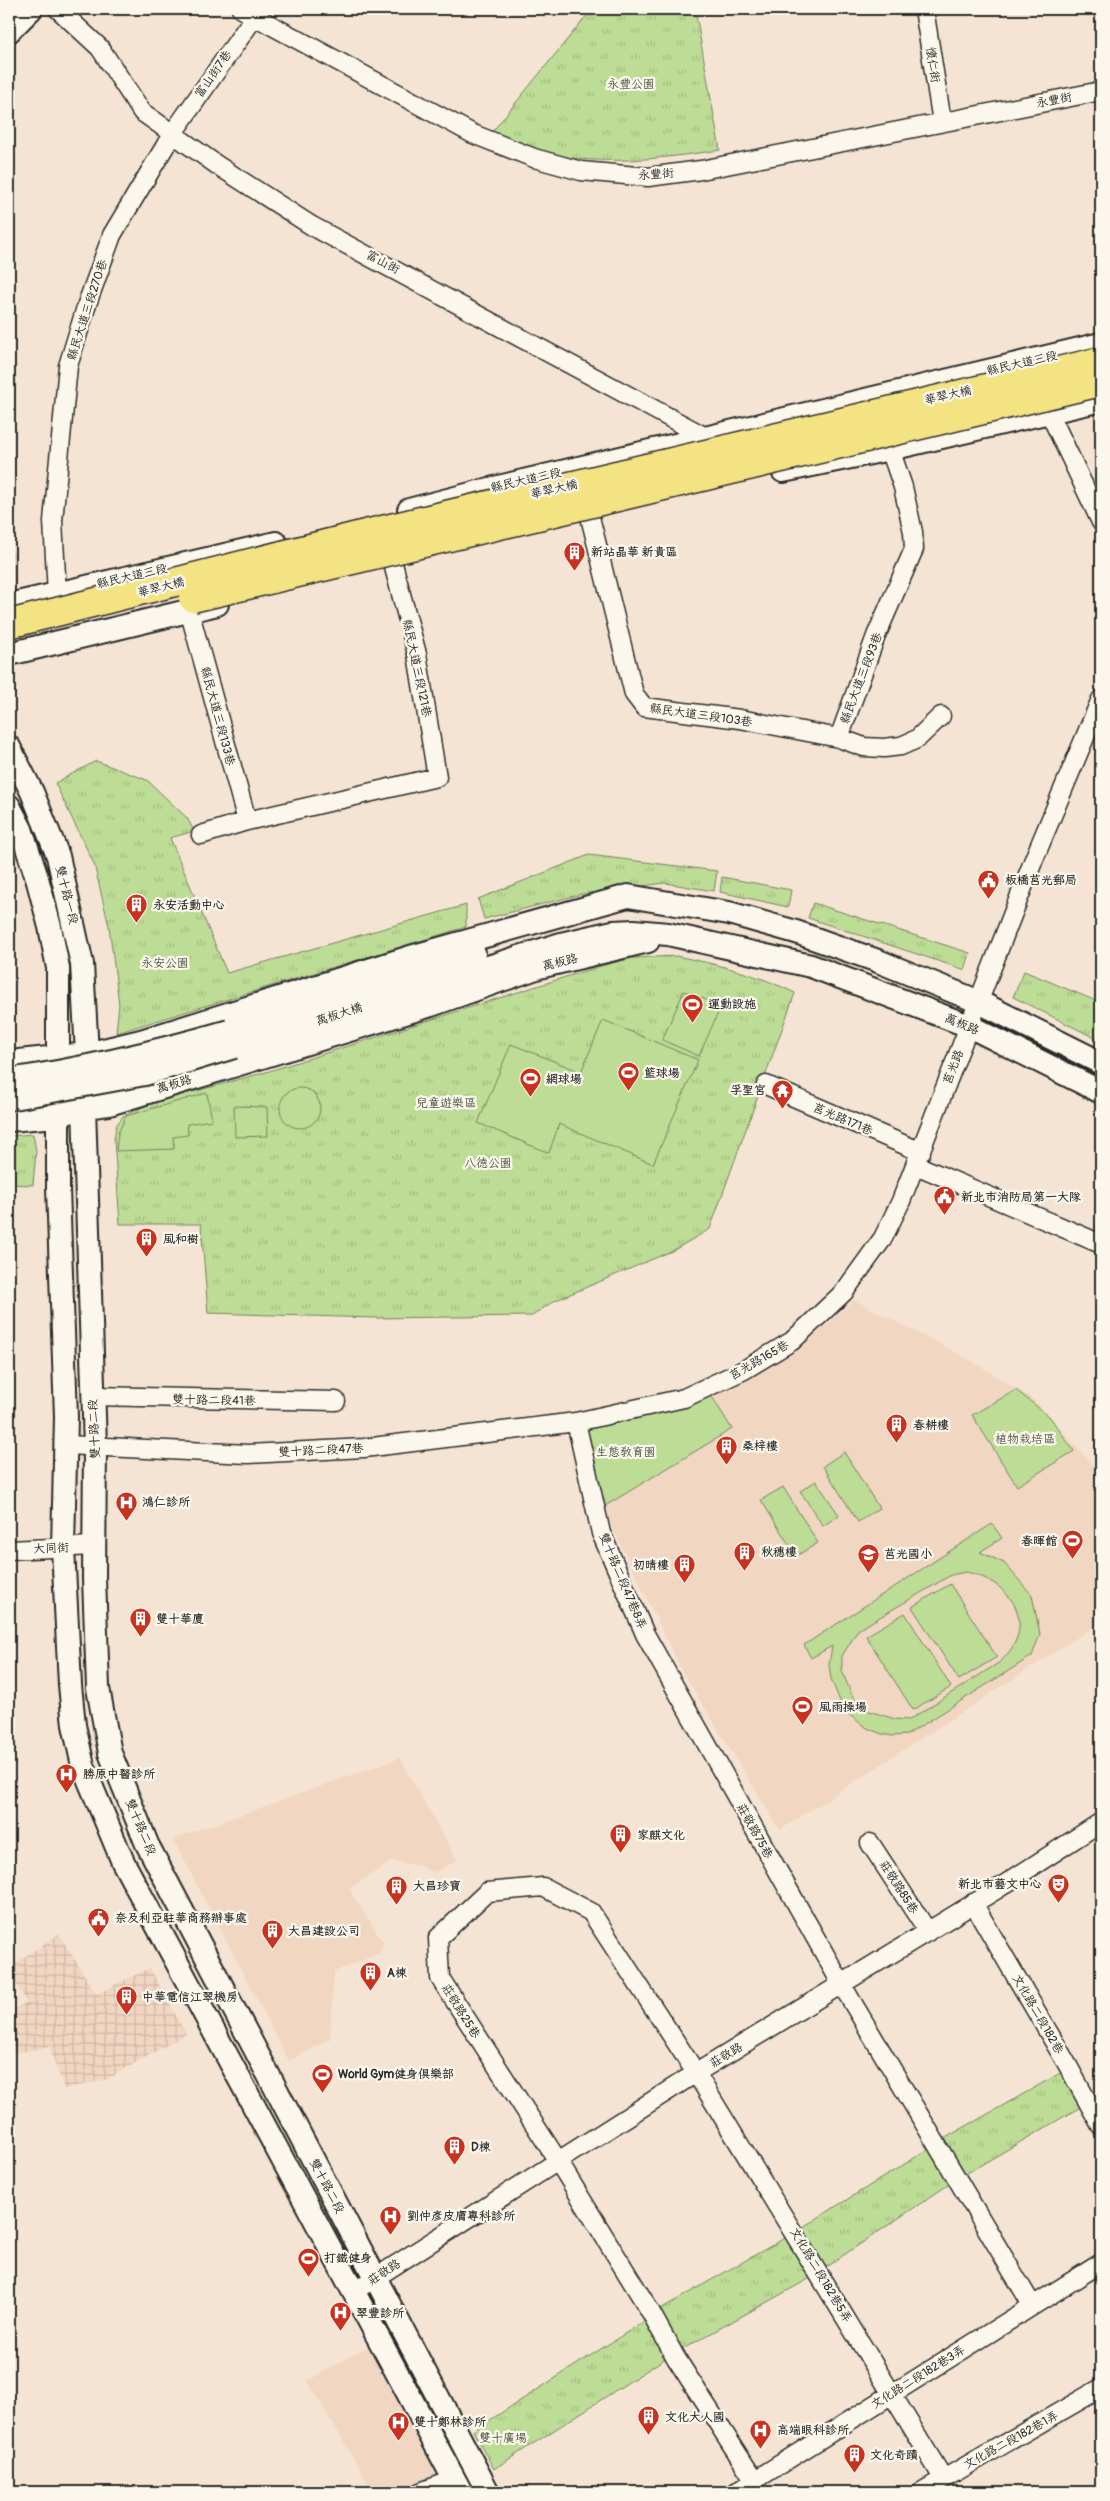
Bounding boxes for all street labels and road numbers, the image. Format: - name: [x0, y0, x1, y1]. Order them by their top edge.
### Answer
- street label: 懷仁街: [922, 46, 943, 84]
- street label: 富山街7巷: [192, 48, 235, 101]
- street label: 永豐街: [1035, 90, 1073, 111]
- street label: 永豐街: [638, 166, 675, 183]
- street label: 富山街: [363, 247, 402, 278]
- street label: 縣民大道三段270巷: [64, 258, 111, 363]
- street label: 縣民大道三段: [985, 348, 1059, 379]
- street label: 華翠大橋: [923, 383, 973, 408]
- street label: 縣民大道三段: [489, 465, 563, 496]
- street label: 華翠大橋: [529, 477, 579, 502]
- street label: 縣民大道三段: [95, 561, 169, 592]
- street label: 華翠大橋: [136, 574, 186, 601]
- street label: 縣民大道三段121巷: [399, 618, 434, 719]
- street label: 縣民大道三段93巷: [837, 630, 886, 726]
- street label: 縣民大道三段133巷: [197, 665, 238, 767]
- street label: 縣民大道三段103巷: [649, 701, 753, 730]
- street label: 雙十路一段: [52, 864, 81, 926]
- street label: 萬板路: [541, 951, 579, 974]
- street label: 萬板大橋: [314, 1000, 364, 1029]
- street label: 萬板路: [942, 1011, 981, 1038]
- street label: 莒光路: [940, 1048, 967, 1087]
- street label: 萬板路: [155, 1072, 194, 1097]
- street label: 莒光路171巷: [811, 1100, 875, 1139]
- street label: 莒光路165巷: [727, 1337, 792, 1383]
- street label: 雙十路二段41巷: [172, 1392, 256, 1409]
- street label: 雙十路二段: [85, 1399, 104, 1459]
- street label: 雙十路二段47巷: [278, 1441, 364, 1460]
- street label: 雙十路二段47巷8弄: [595, 1531, 650, 1632]
- street label: 大同街: [33, 1540, 69, 1557]
- street label: 雙十路二段: [122, 1797, 159, 1858]
- street label: 莊敬路75巷: [733, 1801, 776, 1861]
- street label: 莊敬路85巷: [876, 1858, 921, 1917]
- street label: 文化路二段182巷: [1009, 1972, 1066, 2057]
- street label: 莊敬路25巷: [438, 1981, 483, 2041]
- street label: 莊敬路: [707, 2040, 746, 2071]
- street label: 雙十路二段: [306, 2156, 347, 2216]
- street label: 文化路二段182巷5弄: [786, 2225, 855, 2325]
- street label: 莊敬路: [365, 2256, 403, 2289]
- street label: 文化路二段182巷3弄: [868, 2342, 968, 2412]
- street label: 文化路二段182巷1弄: [961, 2408, 1061, 2473]

